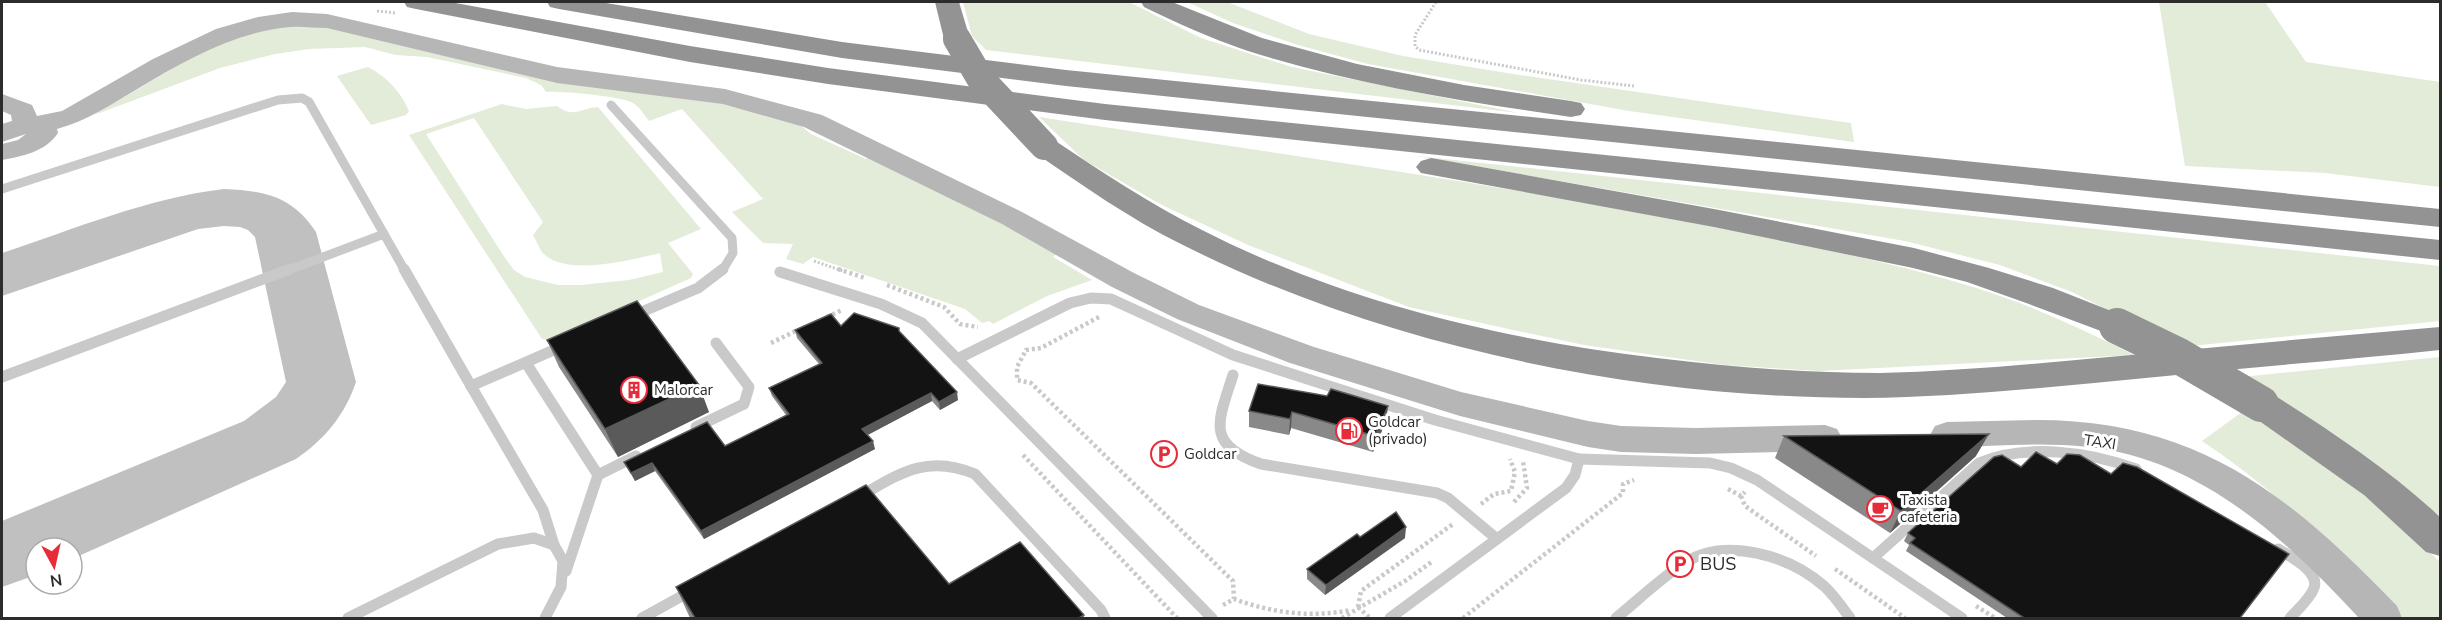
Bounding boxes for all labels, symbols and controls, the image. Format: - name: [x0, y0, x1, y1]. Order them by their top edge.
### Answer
- building icon: Malorcar: [619, 375, 649, 405]
- place label: Malorcar: [654, 380, 714, 400]
- place label: Goldcar (privado): [1368, 412, 1428, 449]
- fuel station icon: Goldcar (privado): [1334, 416, 1364, 446]
- street label: TAXI: [2083, 430, 2117, 454]
- parking icon: Goldcar: [1149, 439, 1179, 469]
- place label: Goldcar: [1184, 444, 1237, 464]
- place label: Taxista cafeteria: [1900, 490, 1958, 527]
- cafe icon: Taxista cafeteria: [1865, 494, 1895, 524]
- north arrow: [24, 536, 84, 596]
- parking icon: BUS: [1665, 549, 1695, 579]
- place label: BUS: [1700, 552, 1736, 576]
- text: N: [48, 568, 63, 592]

